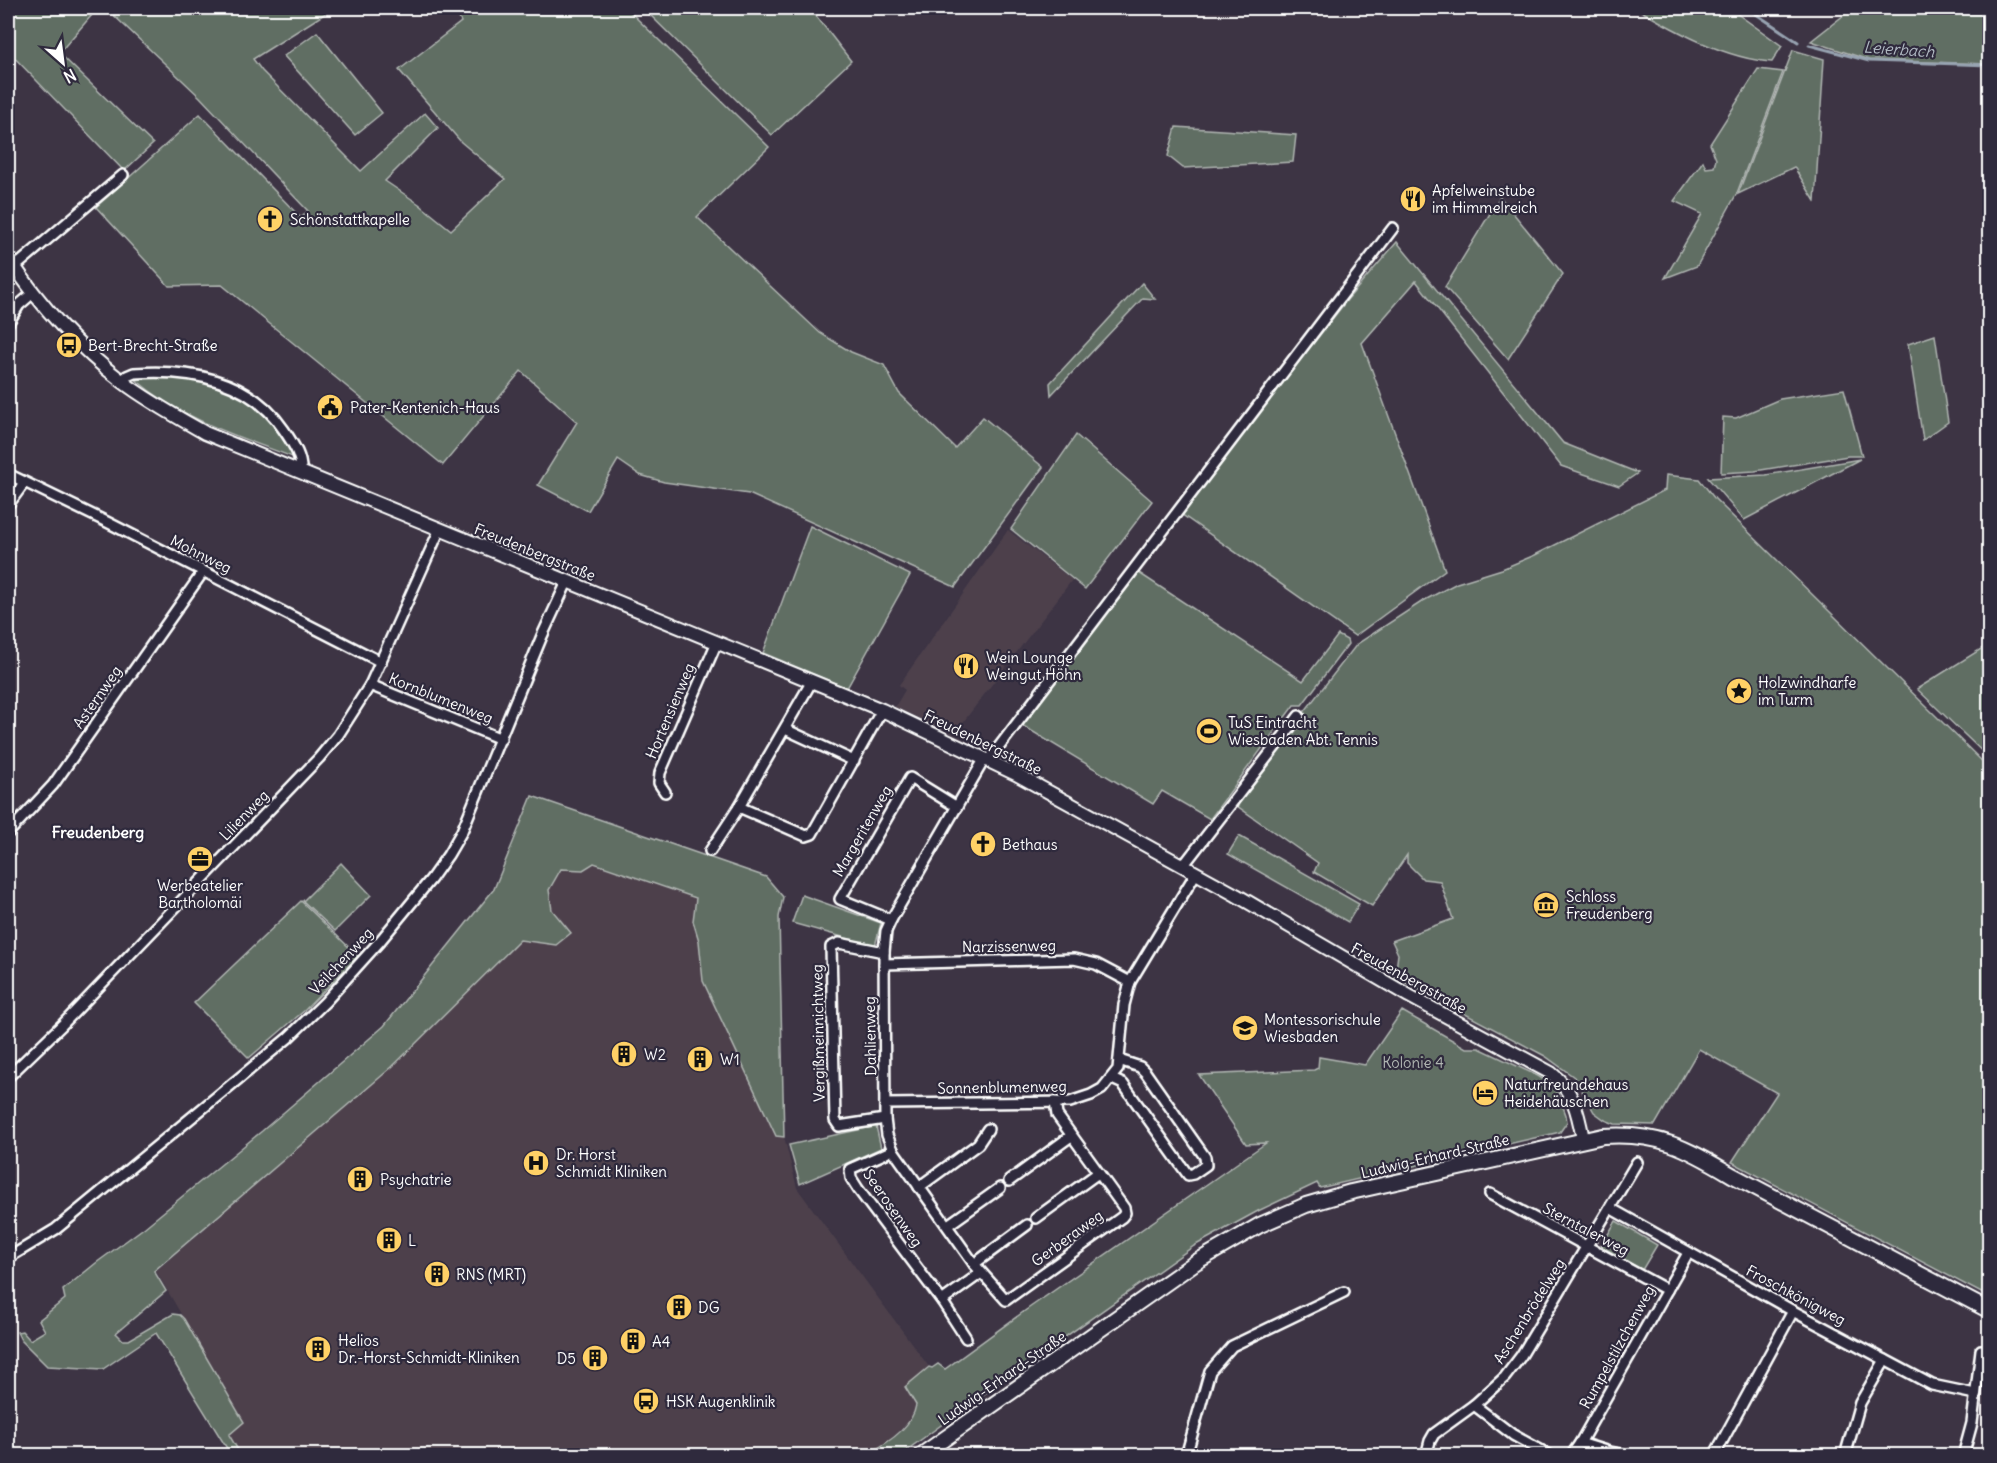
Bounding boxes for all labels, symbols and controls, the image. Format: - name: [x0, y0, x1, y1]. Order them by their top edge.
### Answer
- north arrow: [33, 33, 93, 93]
- water label: Leierbach: [1863, 37, 1936, 61]
- text: N: [60, 65, 80, 88]
- place label: Apfelweinstube im Himmelreich: [1432, 181, 1538, 217]
- restaurant icon: Apfelweinstube im Himmelreich: [1398, 184, 1428, 214]
- church icon: Schönstattkapelle: [255, 204, 285, 234]
- place label: Schönstattkapelle: [290, 210, 410, 229]
- bus stop icon: Bert-Brecht-Straße: [54, 330, 84, 360]
- place label: Bert-Brecht-Straße: [88, 336, 218, 355]
- public building icon: Pater-Kentenich-Haus: [315, 392, 345, 422]
- place label: Pater-Kentenich-Haus: [350, 398, 500, 417]
- street label: Freudenbergstraße: [472, 519, 598, 585]
- street label: Mohnweg: [167, 531, 235, 577]
- place label: Wein Lounge Weingut Höhn: [986, 648, 1082, 684]
- restaurant icon: Wein Lounge Weingut Höhn: [951, 651, 981, 681]
- street label: Hortensienweg: [641, 660, 699, 762]
- street label: Asternweg: [68, 662, 126, 732]
- street label: Kornblumenweg: [386, 668, 496, 728]
- place label: Holzwindharfe im Turm: [1758, 673, 1856, 709]
- place icon: Holzwindharfe im Turm: [1724, 676, 1754, 706]
- street label: Freudenbergstraße: [921, 705, 1045, 779]
- place label: TuS Eintracht Wiesbaden Abt. Tennis: [1228, 713, 1378, 749]
- sports icon: TuS Eintracht Wiesbaden Abt. Tennis: [1194, 716, 1224, 746]
- street label: Margeritenweg: [828, 782, 896, 880]
- street label: Lilienweg: [215, 786, 273, 844]
- district label: Freudenberg: [52, 822, 144, 843]
- church icon: Bethaus: [968, 829, 998, 859]
- place label: Bethaus: [1002, 835, 1058, 854]
- office icon: Werbeatelier Bartholomäi: [185, 844, 215, 874]
- place label: Werbeatelier Bartholomäi: [157, 876, 243, 912]
- place label: Schloss Freudenberg: [1566, 887, 1653, 923]
- museum icon: Schloss Freudenberg: [1531, 890, 1561, 920]
- street label: Veilchenweg: [305, 924, 377, 998]
- street label: Narzissenweg: [962, 936, 1056, 956]
- street label: Freudenbergstraße: [1348, 938, 1470, 1018]
- street label: Vergißmeinnichtweg: [807, 964, 829, 1102]
- street label: Dahlienweg: [860, 996, 880, 1076]
- place label: Montessorischule Wiesbaden: [1264, 1010, 1381, 1046]
- school or university icon: Montessorischule Wiesbaden: [1230, 1013, 1260, 1043]
- building icon: W2: [609, 1039, 639, 1069]
- building icon: W1: [685, 1044, 715, 1074]
- place label: W2: [644, 1045, 666, 1064]
- place label: W1: [720, 1050, 740, 1069]
- park label: Kolonie 4: [1382, 1053, 1444, 1072]
- place label: Naturfreundehaus Heidehäuschen: [1504, 1075, 1629, 1111]
- street label: Sonnenblumenweg: [937, 1076, 1067, 1098]
- hotel icon: Naturfreundehaus Heidehäuschen: [1470, 1078, 1500, 1108]
- street label: Ludwig-Erhard-Straße: [1359, 1130, 1511, 1182]
- place label: Dr. Horst Schmidt Kliniken: [556, 1145, 667, 1181]
- hospital icon: Dr. Horst Schmidt Kliniken: [521, 1148, 551, 1178]
- building icon: Psychatrie: [345, 1164, 375, 1194]
- street label: Seerosenweg: [859, 1165, 927, 1251]
- place label: Psychatrie: [380, 1170, 452, 1189]
- street label: Sterntalerweg: [1540, 1198, 1632, 1260]
- street label: Gerberaweg: [1027, 1206, 1107, 1270]
- building icon: L: [374, 1225, 404, 1255]
- place label: L: [408, 1231, 416, 1250]
- street label: Aschenbrödelweg: [1489, 1255, 1569, 1367]
- building icon: RNS (MRT): [422, 1259, 452, 1289]
- street label: Froschkönigweg: [1743, 1261, 1849, 1329]
- place label: RNS (MRT): [456, 1265, 526, 1284]
- street label: Rumpelstilzchenweg: [1575, 1282, 1659, 1412]
- building icon: DG: [664, 1292, 694, 1322]
- place label: DG: [698, 1298, 720, 1317]
- building icon: A4: [618, 1326, 648, 1356]
- street label: Ludwig-Erhard-Straße: [934, 1327, 1070, 1429]
- place label: Helios Dr.-Horst-Schmidt-Kliniken: [338, 1331, 520, 1367]
- place label: A4: [652, 1332, 671, 1351]
- building icon: Helios Dr.-Horst-Schmidt-Kliniken: [303, 1334, 333, 1364]
- building icon: D5: [580, 1343, 610, 1373]
- place label: D5: [557, 1349, 576, 1368]
- bus stop icon: HSK Augenklinik: [631, 1386, 661, 1416]
- place label: HSK Augenklinik: [666, 1392, 776, 1411]

